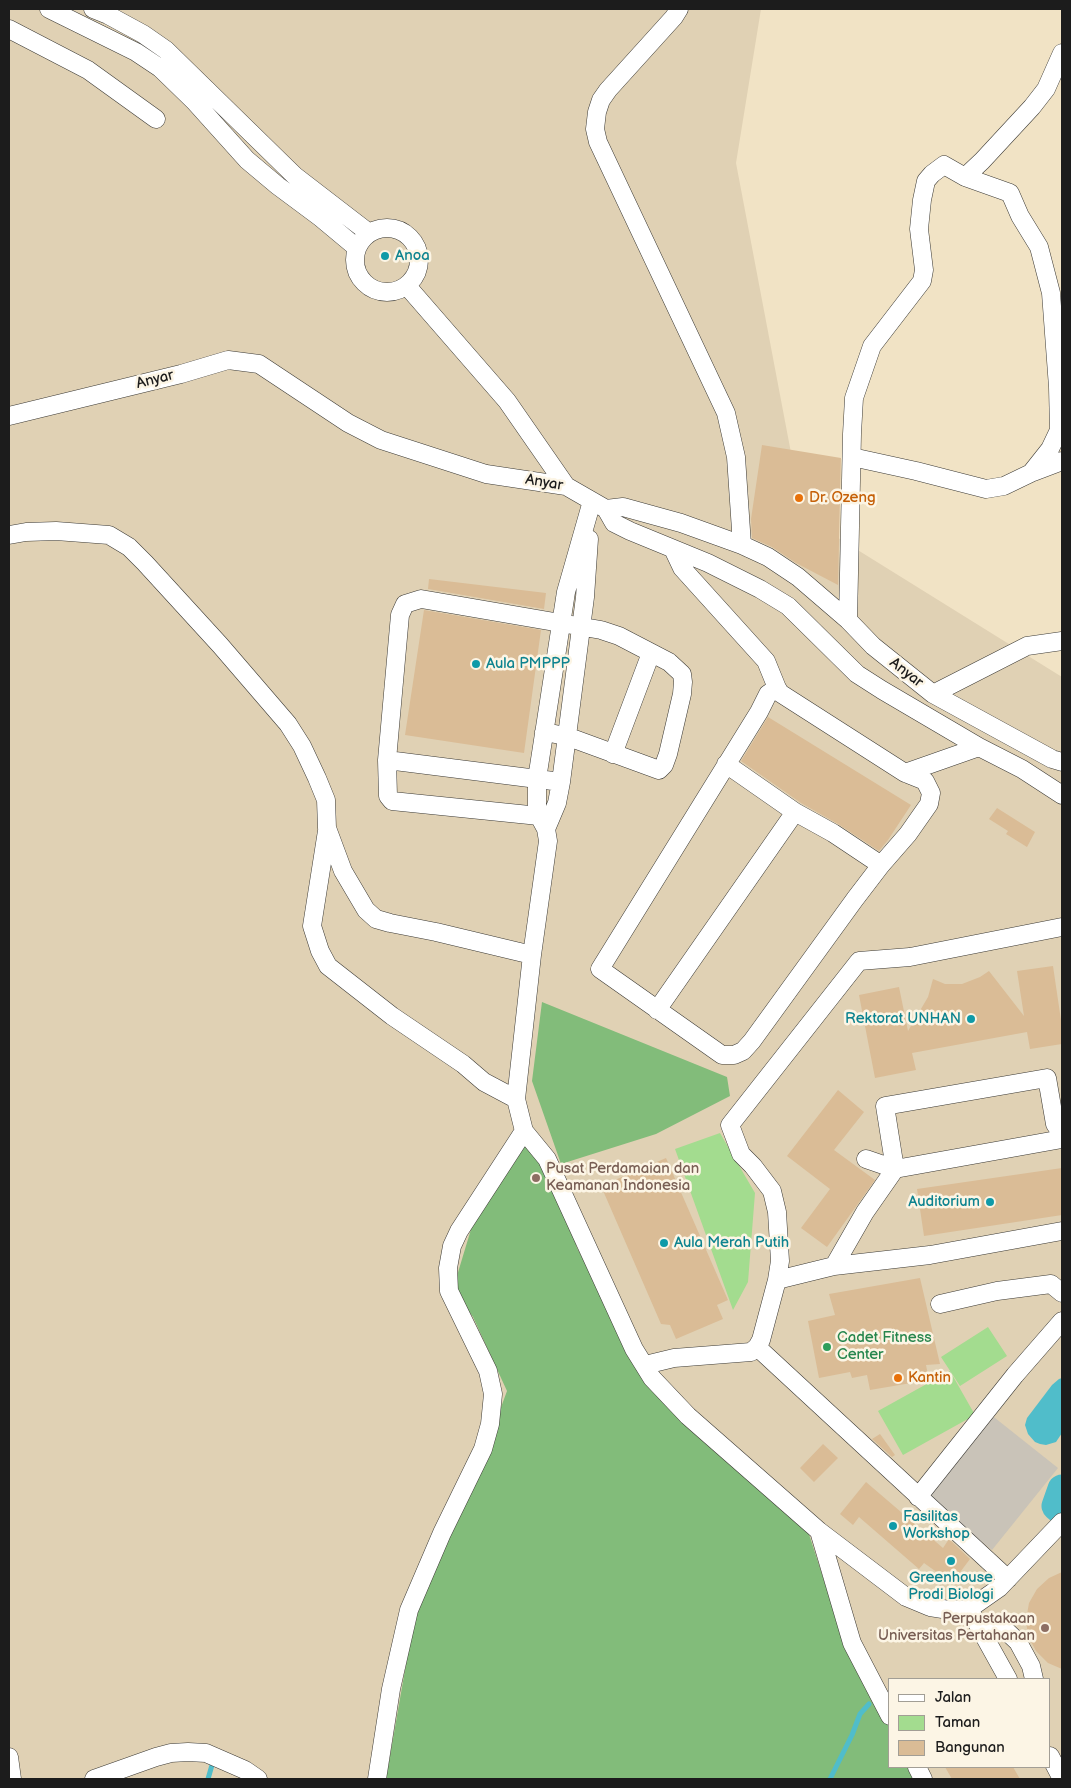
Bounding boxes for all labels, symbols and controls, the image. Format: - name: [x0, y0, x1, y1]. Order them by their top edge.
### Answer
- place label: Anoa: [395, 247, 430, 265]
- marker: Anoa: [379, 250, 391, 262]
- street label: Anyar: [134, 367, 176, 393]
- street label: Anyar: [524, 471, 564, 495]
- place label: Dr. Ozeng: [809, 489, 876, 507]
- marker: Dr. Ozeng: [793, 492, 805, 504]
- street label: Anyar: [886, 654, 926, 692]
- place label: Aula PMPPP: [486, 655, 570, 673]
- marker: Aula PMPPP: [470, 658, 482, 670]
- place label: Rektorat UNHAN: [845, 1010, 961, 1028]
- marker: Rektorat UNHAN: [965, 1013, 977, 1025]
- place label: Pusat Perdamaian dan Keamanan Indonesia: [546, 1160, 699, 1195]
- marker: Pusat Perdamaian dan Keamanan Indonesia: [530, 1172, 542, 1184]
- place label: Auditorium: [908, 1193, 980, 1211]
- marker: Auditorium: [984, 1196, 996, 1208]
- place label: Aula Merah Putih: [674, 1234, 789, 1252]
- marker: Aula Merah Putih: [658, 1237, 670, 1249]
- place label: Cadet Fitness Center: [837, 1329, 932, 1364]
- marker: Cadet Fitness Center: [821, 1341, 833, 1353]
- place label: Kantin: [908, 1369, 951, 1387]
- marker: Kantin: [892, 1372, 904, 1384]
- place label: Fasilitas Workshop: [903, 1508, 970, 1543]
- marker: Fasilitas Workshop: [887, 1520, 899, 1532]
- marker: Greenhouse Prodi Biologi: [945, 1555, 957, 1567]
- place label: Greenhouse Prodi Biologi: [908, 1569, 994, 1604]
- place label: Perpustakaan Universitas Pertahanan: [878, 1610, 1035, 1645]
- marker: Perpustakaan Universitas Pertahanan: [1039, 1622, 1051, 1634]
- legend: [888, 1678, 1051, 1768]
- text: Jalan: [935, 1688, 971, 1707]
- text: Taman: [935, 1713, 980, 1732]
- text: Bangunan: [935, 1738, 1005, 1757]

